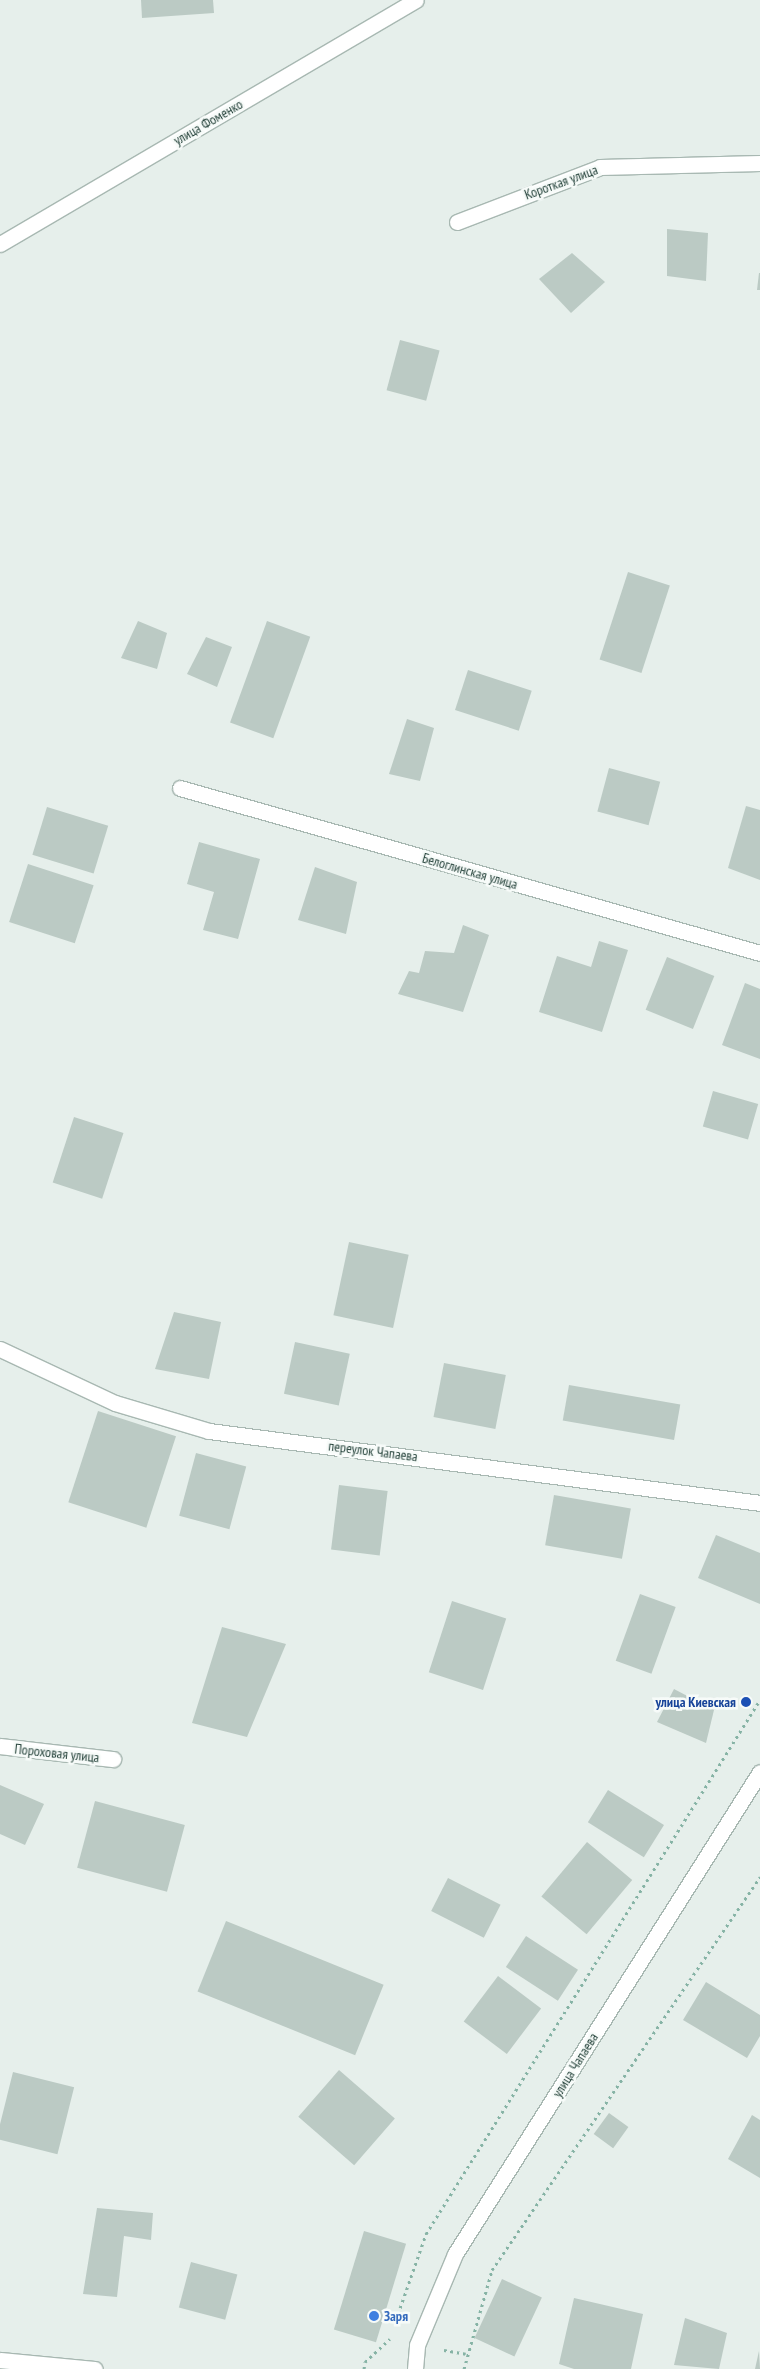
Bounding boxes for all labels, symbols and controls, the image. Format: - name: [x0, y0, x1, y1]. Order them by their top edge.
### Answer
- street label: улица Фоменко: [170, 95, 246, 149]
- street label: Короткая улица: [522, 161, 600, 203]
- street label: Белоглинская улица: [420, 849, 520, 893]
- street label: переулок Чапаева: [327, 1437, 419, 1465]
- place label: улица Киевская: [655, 1694, 736, 1710]
- marker: улица Киевская: [740, 1696, 752, 1708]
- street label: Пороховая улица: [14, 1740, 100, 1766]
- street label: улица Чапаева: [549, 2030, 601, 2100]
- place label: Заря: [384, 2308, 408, 2324]
- marker: Заря: [368, 2310, 380, 2322]

